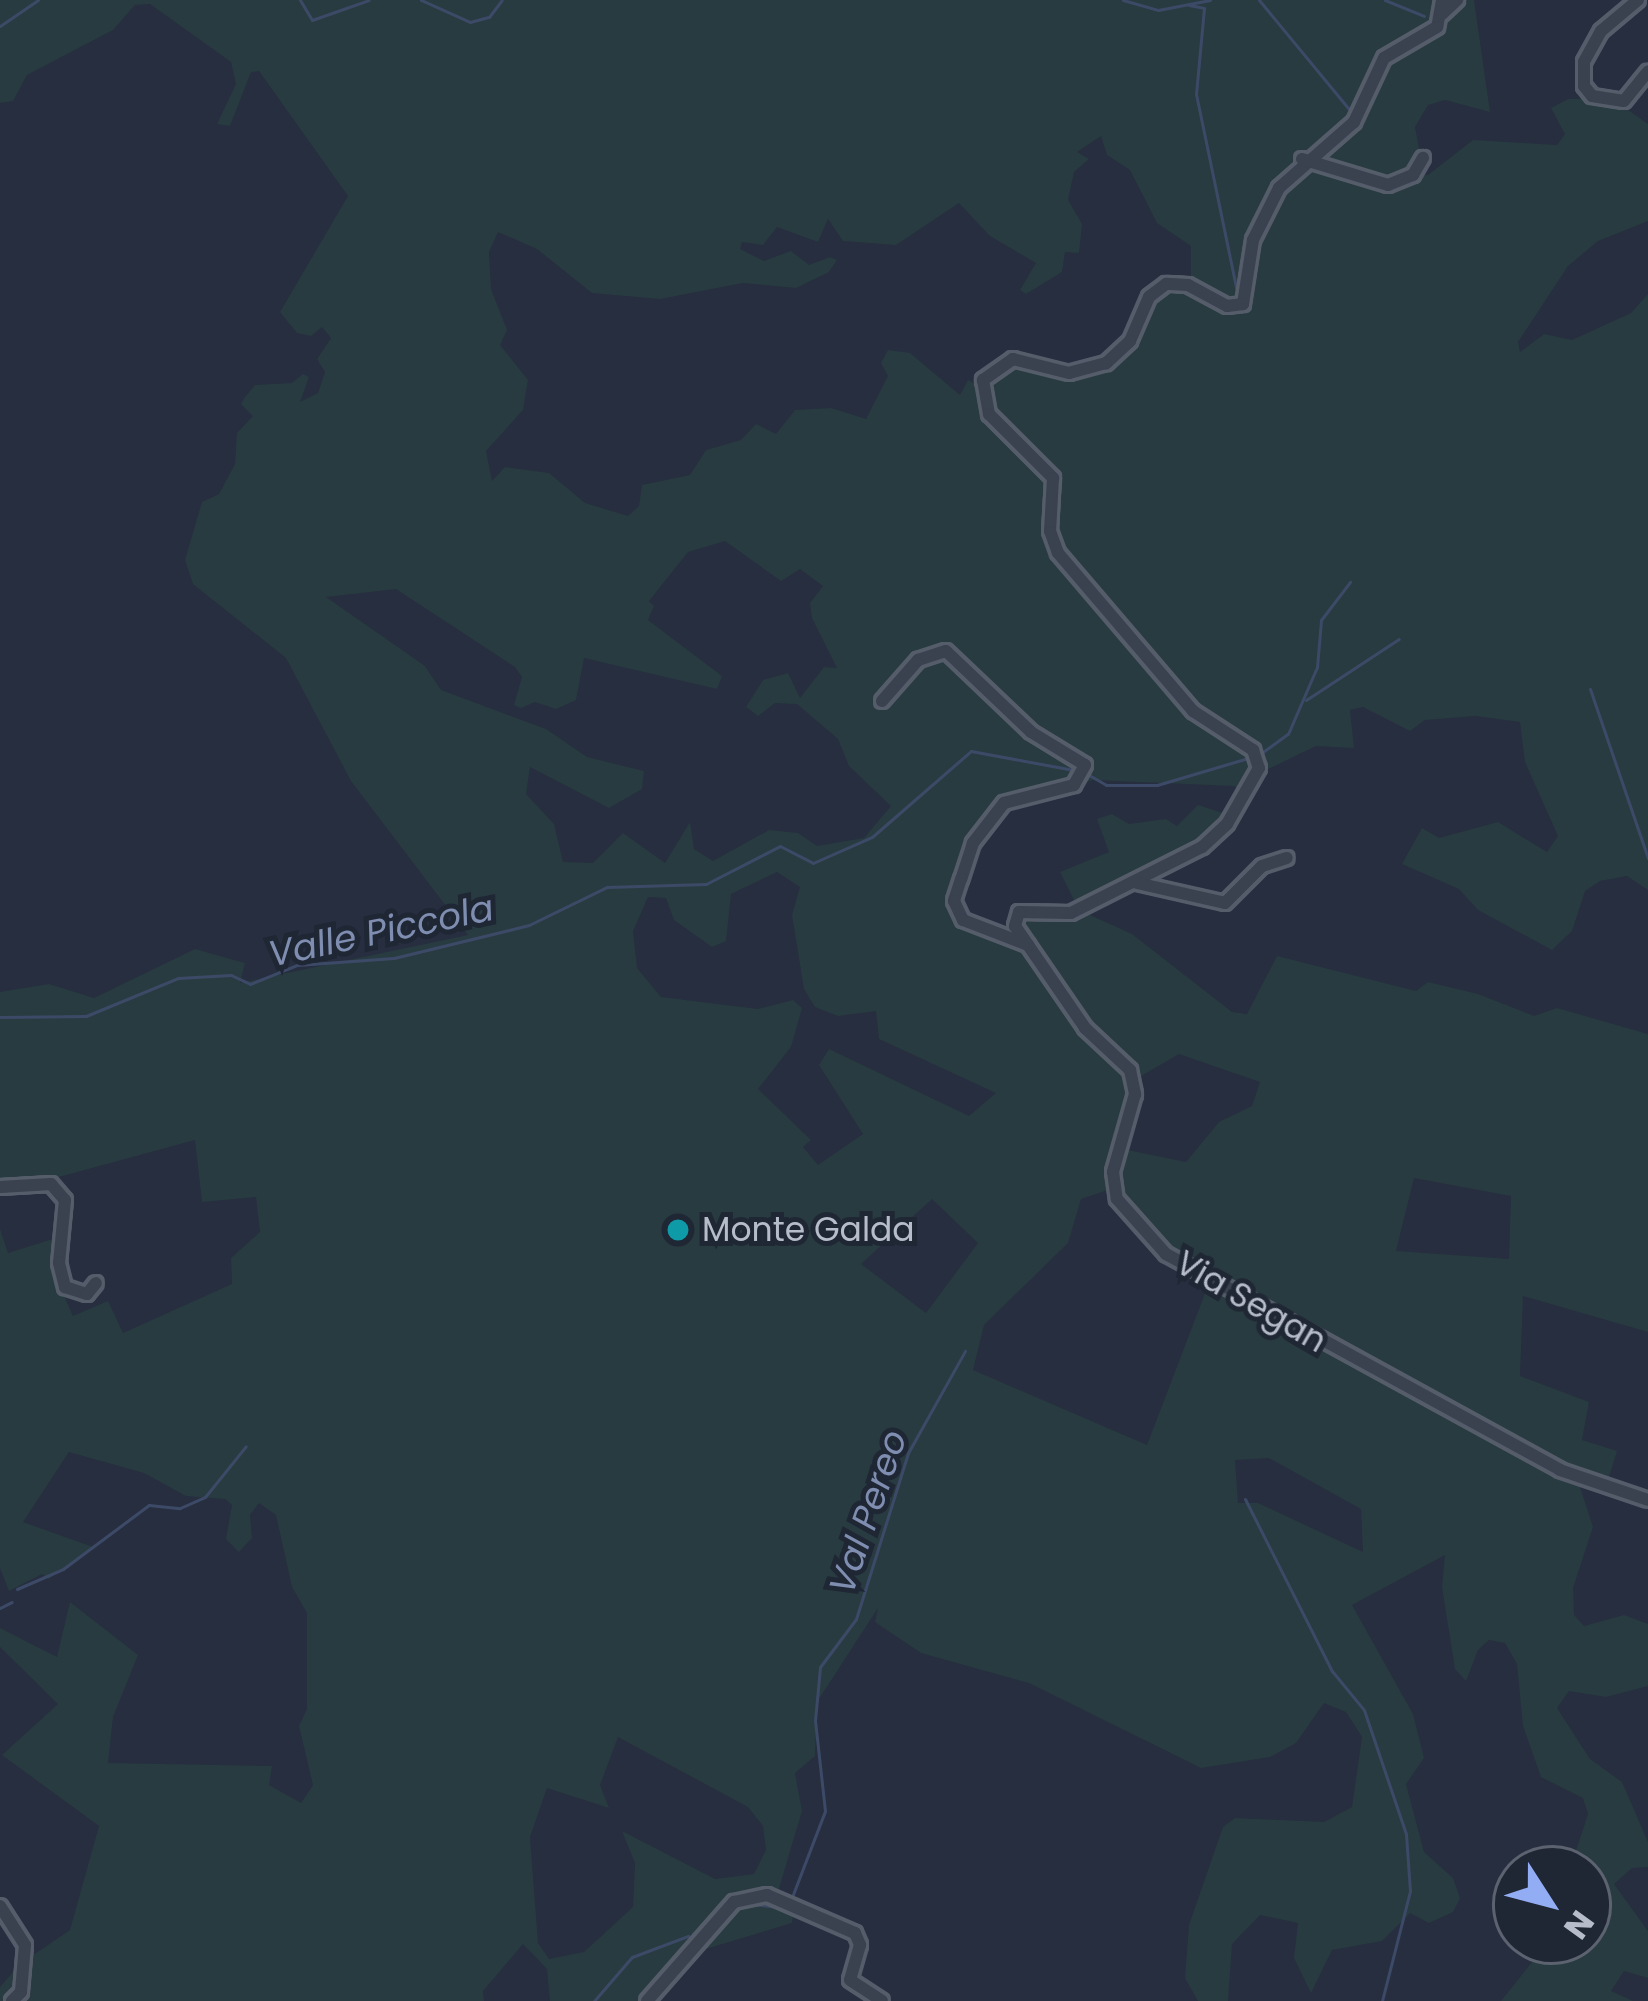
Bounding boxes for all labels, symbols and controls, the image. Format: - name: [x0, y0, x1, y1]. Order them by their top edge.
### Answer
- water label: Valle Piccola: [264, 886, 498, 976]
- place label: Monte Galda: [702, 1210, 915, 1250]
- marker: Monte Galda: [665, 1217, 691, 1243]
- street label: Via Segan: [1169, 1243, 1333, 1361]
- water label: Val Pereo: [820, 1425, 916, 1599]
- north arrow: [1492, 1845, 1612, 1965]
- text: N: [1553, 1901, 1605, 1949]

